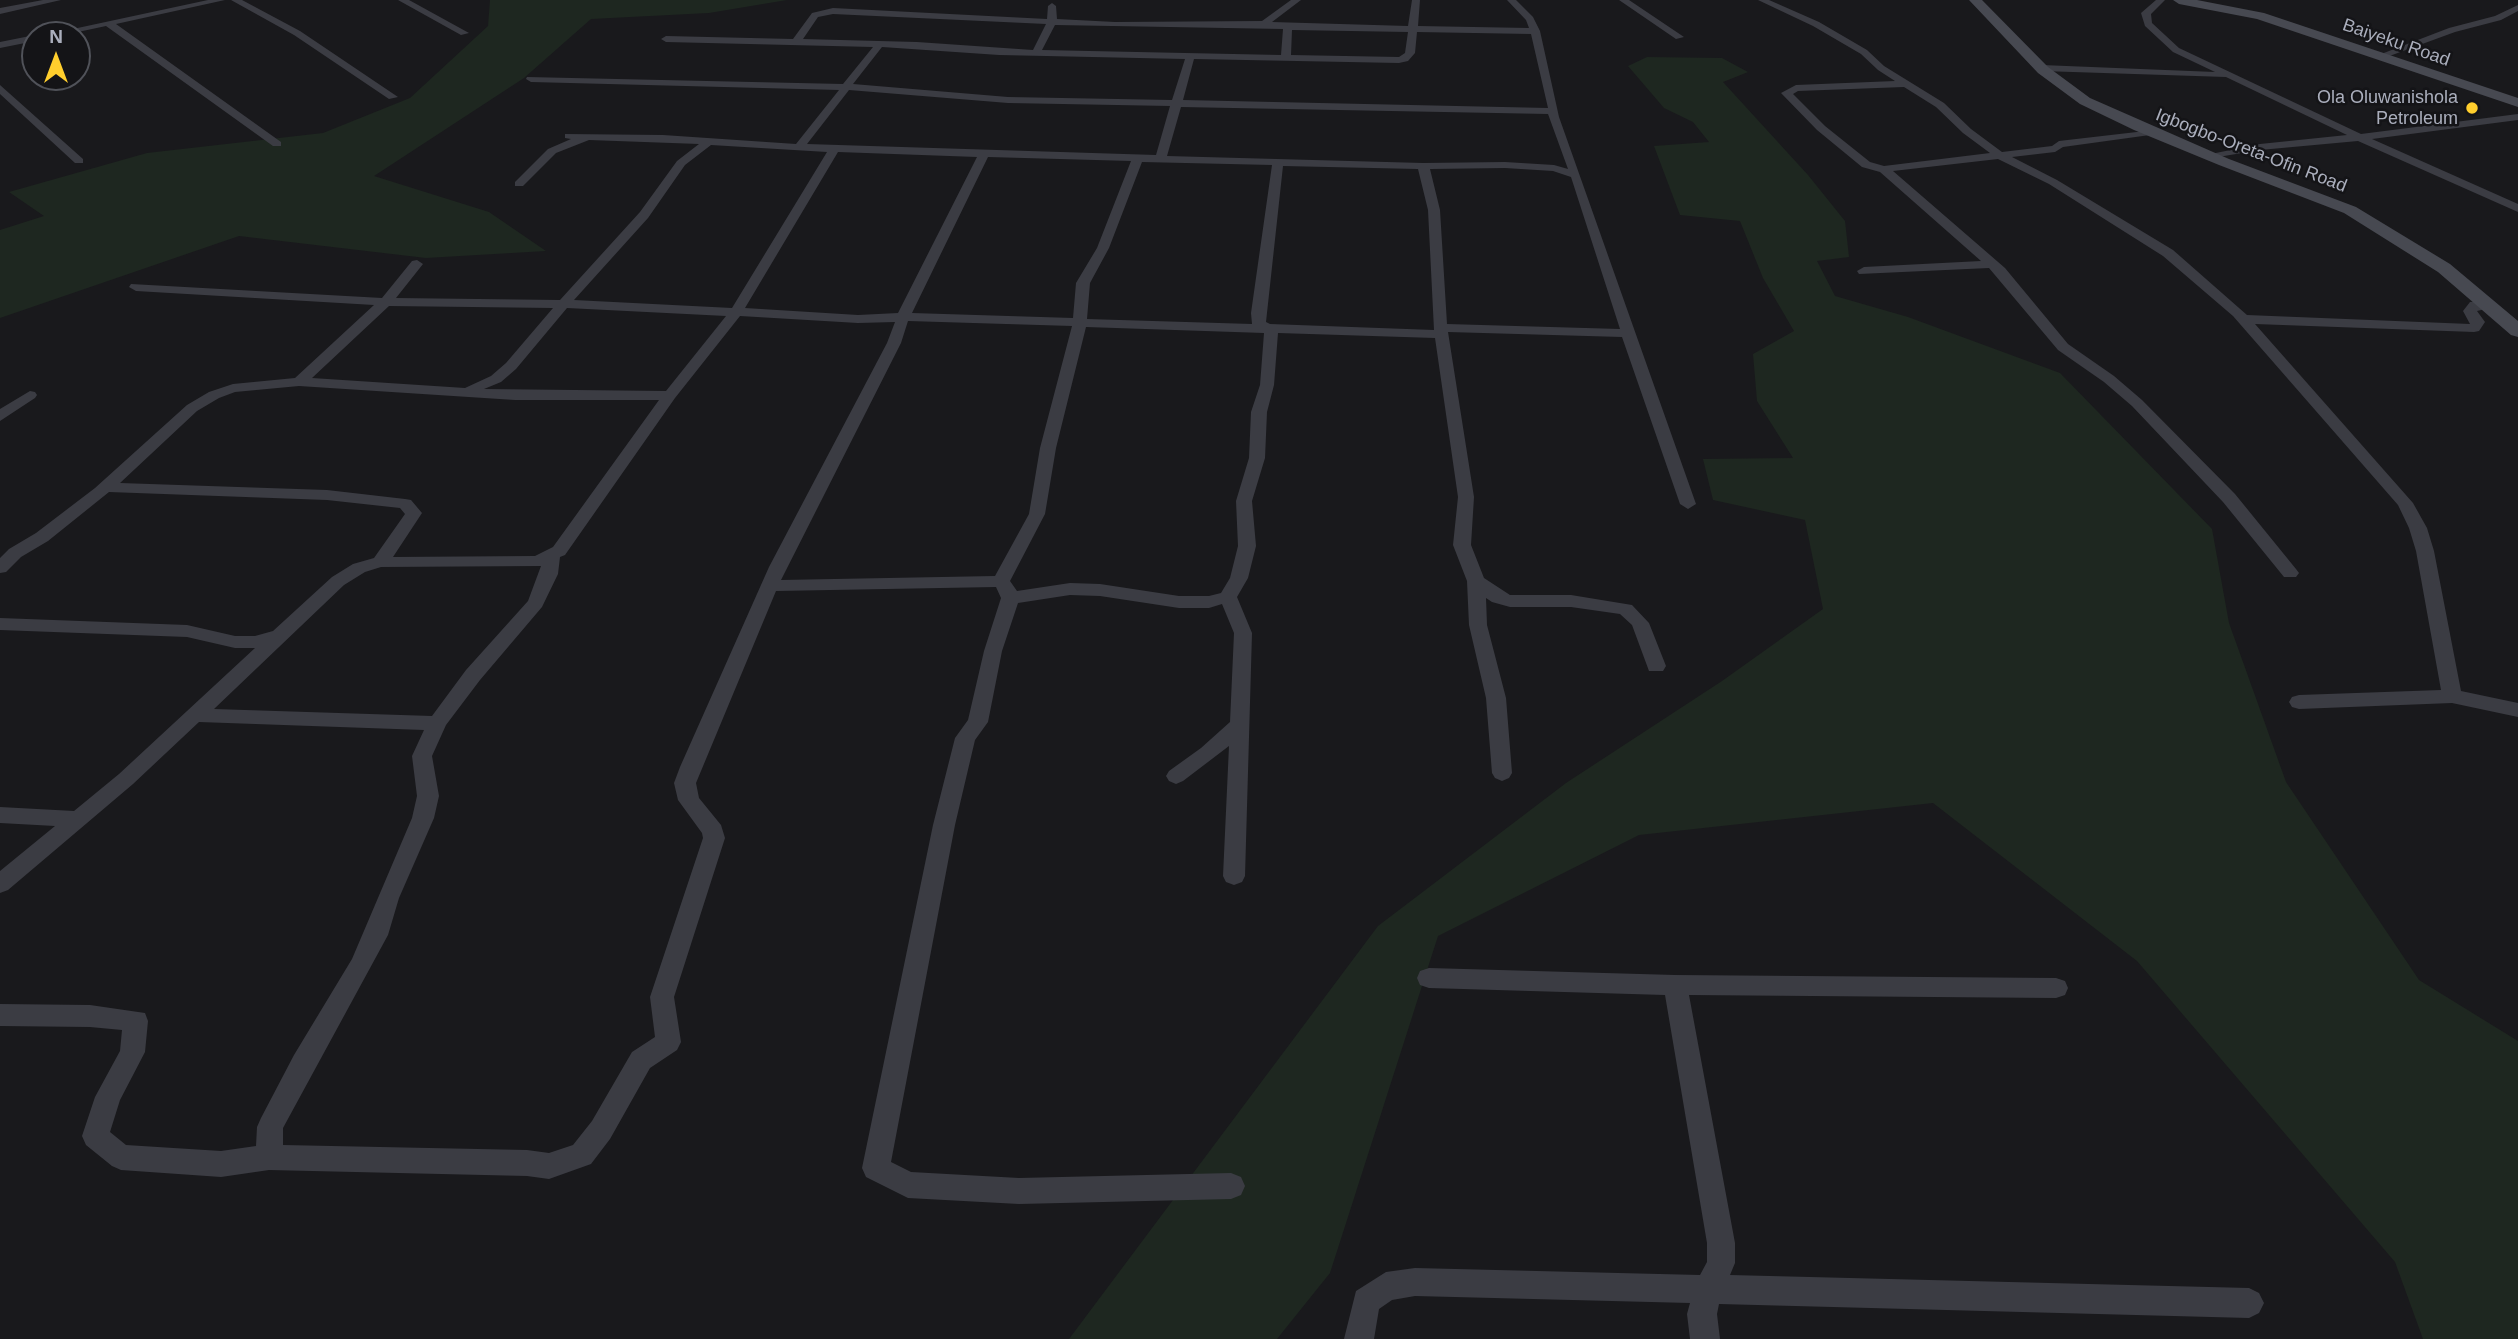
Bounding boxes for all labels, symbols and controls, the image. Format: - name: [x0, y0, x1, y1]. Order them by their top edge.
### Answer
- street label: Baiyeku Road: [2340, 15, 2452, 71]
- north arrow: [21, 21, 91, 91]
- text: N: [49, 26, 63, 47]
- place label: Ola Oluwanishola Petroleum: [2317, 87, 2458, 130]
- marker: Ola Oluwanishola Petroleum: [2464, 100, 2480, 116]
- street label: Igbogbo-Oreta-Ofin Road: [2152, 105, 2350, 197]

